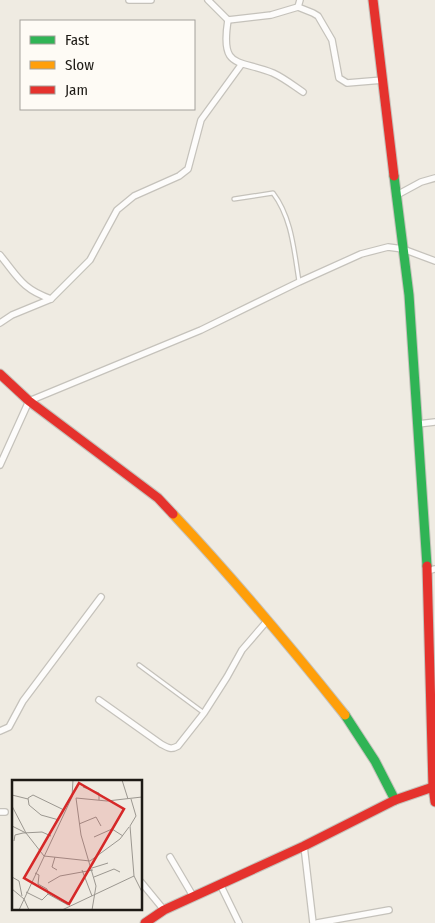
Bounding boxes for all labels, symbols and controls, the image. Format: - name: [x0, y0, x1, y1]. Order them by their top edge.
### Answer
- legend: [20, 20, 195, 110]
- text: Fast: [65, 31, 89, 49]
- text: Slow: [65, 56, 94, 74]
- text: Jam: [65, 81, 88, 99]
- inset map: [12, 780, 142, 910]

